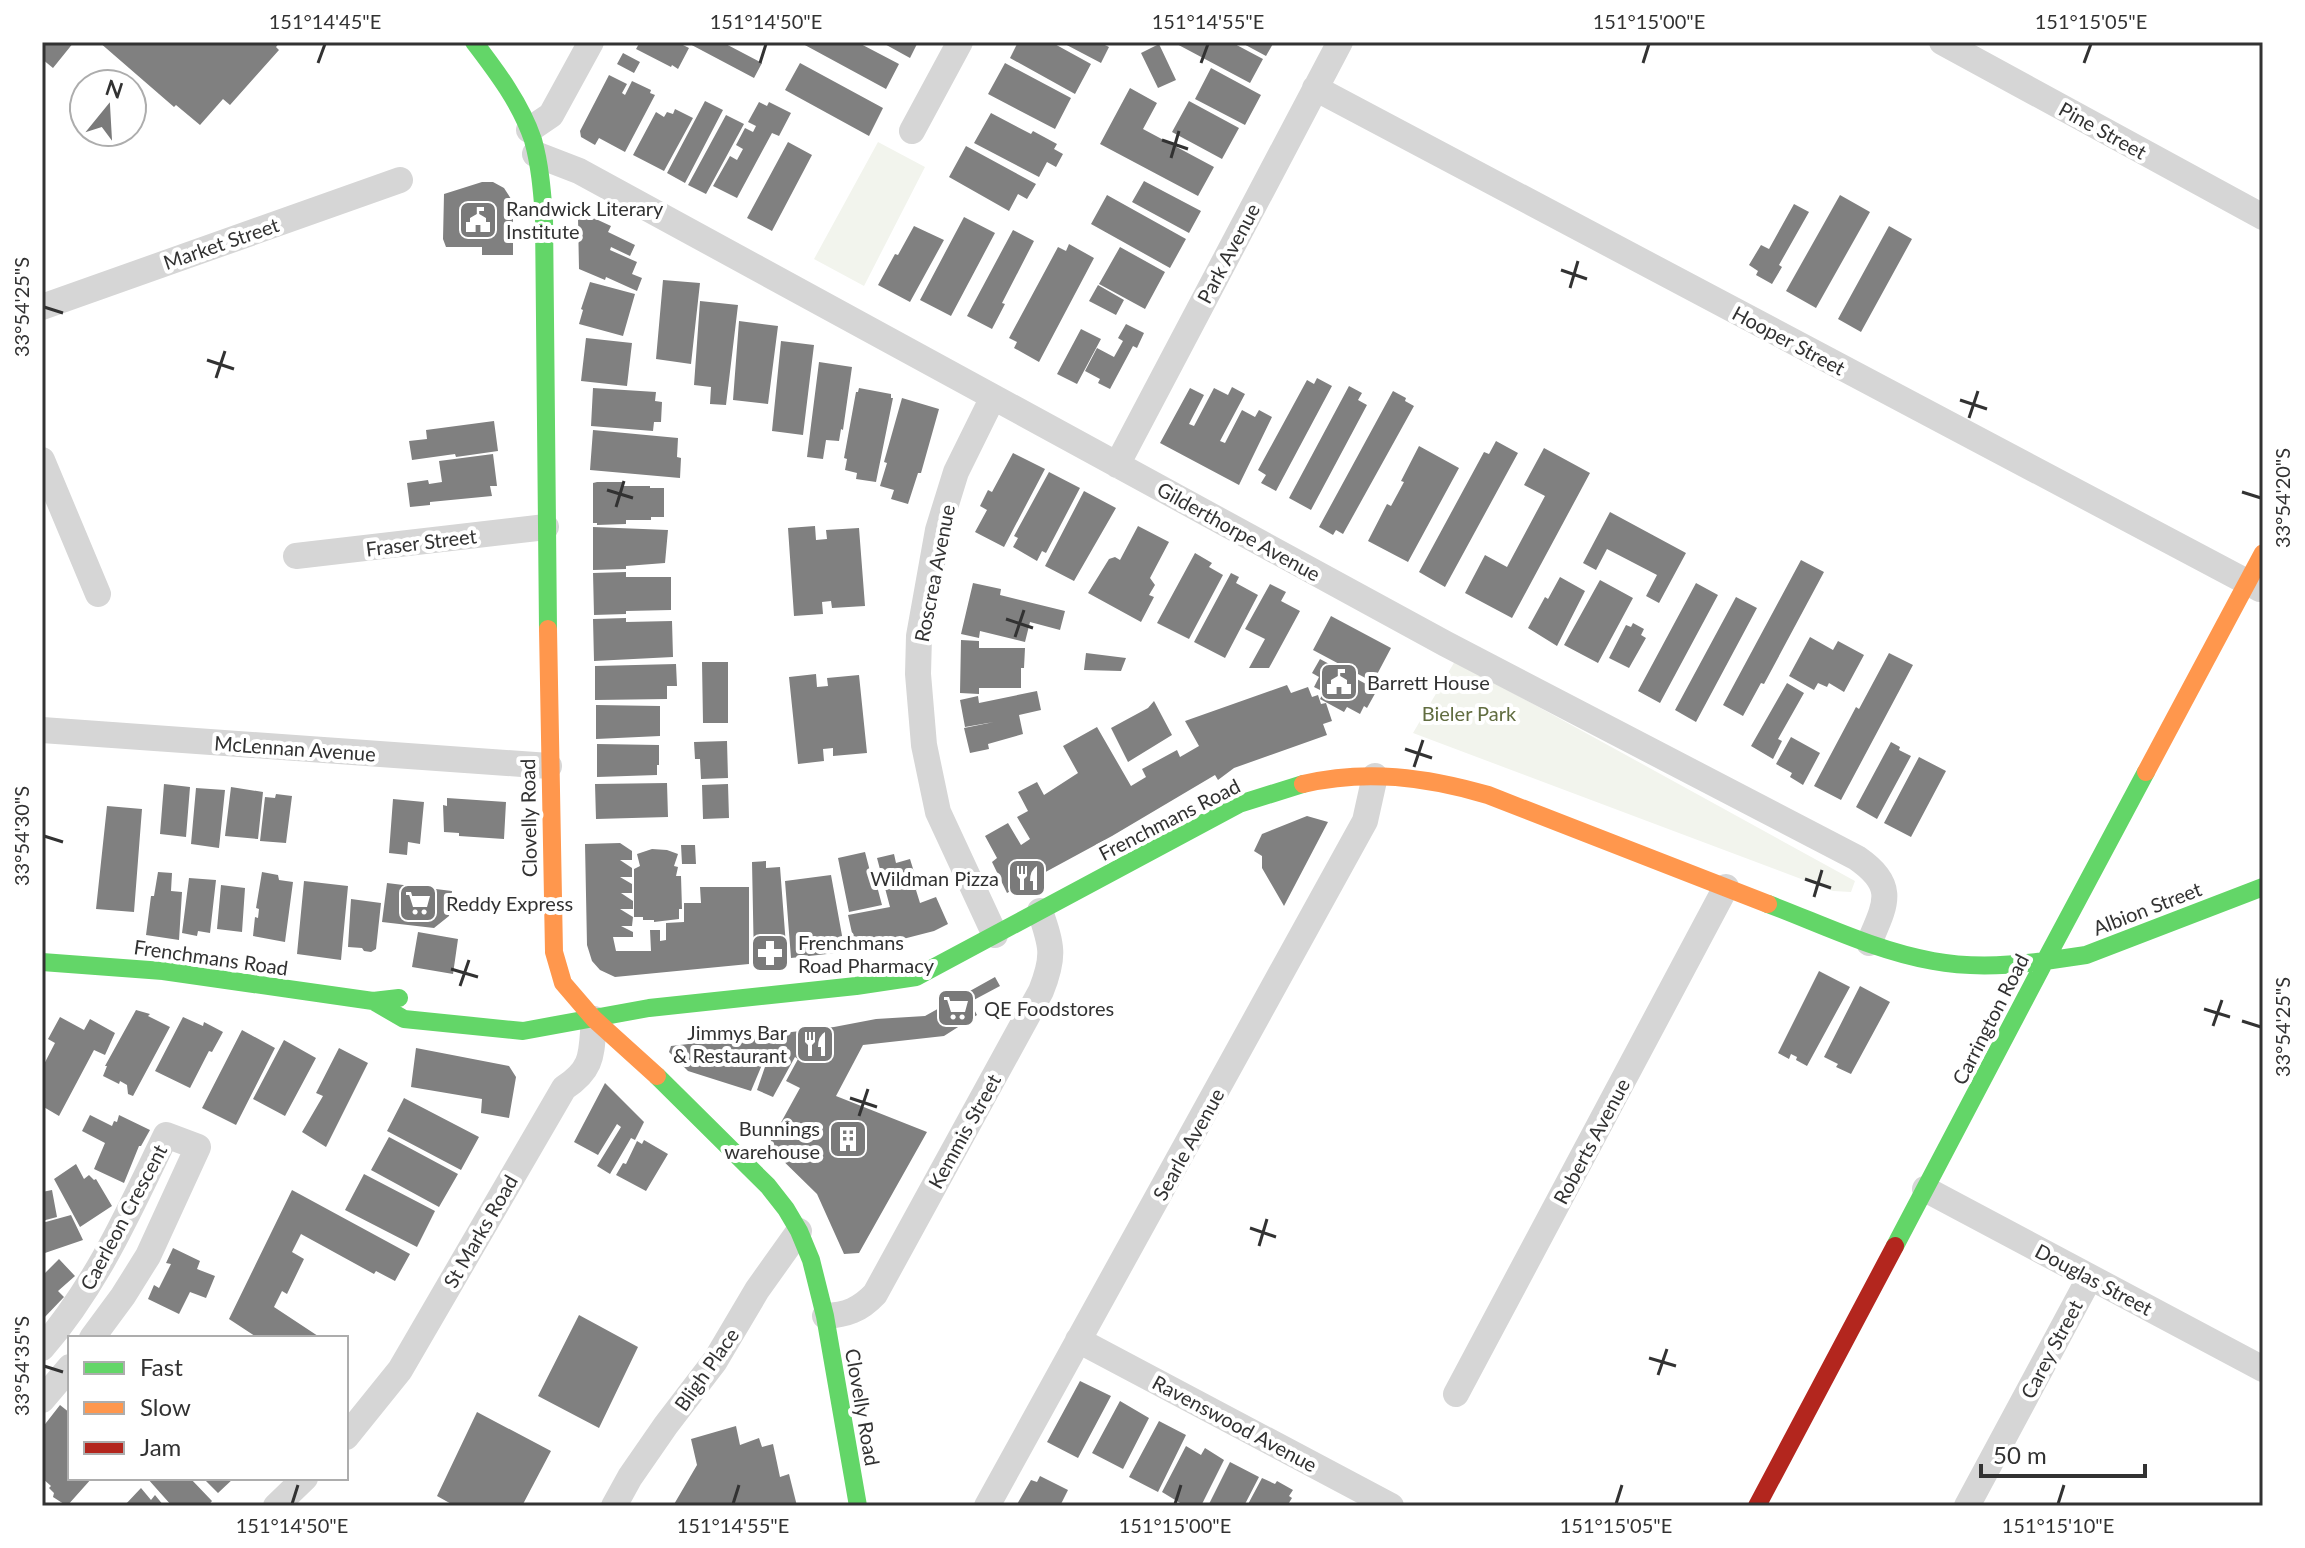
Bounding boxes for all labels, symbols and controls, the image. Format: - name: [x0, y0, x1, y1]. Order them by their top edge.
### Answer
- text: 151°14'45"E: [269, 9, 381, 33]
- text: 151°14'50"E: [710, 9, 822, 33]
- text: 151°14'55"E: [1152, 9, 1264, 33]
- text: 151°15'00"E: [1593, 9, 1705, 33]
- text: 151°15'05"E: [2035, 9, 2147, 33]
- north arrow: [68, 68, 148, 148]
- text: N: [102, 73, 127, 104]
- street label: Pine Street: [2055, 96, 2151, 164]
- place label: Randwick Literary Institute: [506, 196, 664, 243]
- public building icon: Randwick Literary Institute: [457, 199, 499, 241]
- street label: Park Avenue: [1192, 199, 1264, 307]
- street label: Market Street: [160, 212, 282, 274]
- text: 33°54'25"S: [9, 257, 33, 357]
- street label: Hooper Street: [1729, 300, 1849, 380]
- text: 33°54'20"S: [2270, 448, 2294, 548]
- street label: Gilderthorpe Avenue: [1153, 476, 1325, 586]
- street label: Roscrea Avenue: [909, 502, 959, 644]
- street label: Fraser Street: [364, 523, 478, 561]
- public building icon: Barrett House: [1318, 661, 1360, 703]
- place label: Barrett House: [1367, 670, 1490, 694]
- park label: Bieler Park: [1422, 701, 1517, 725]
- street label: McLennan Avenue: [213, 730, 377, 766]
- street label: Clovelly Road: [515, 759, 541, 877]
- street label: Frenchmans Road: [1094, 773, 1244, 865]
- text: 33°54'30"S: [9, 786, 33, 886]
- restaurant icon: Wildman Pizza: [1006, 857, 1048, 899]
- place label: Wildman Pizza: [870, 866, 999, 890]
- street label: Albion Street: [2089, 876, 2205, 940]
- supermarket icon: Reddy Express: [397, 882, 439, 924]
- place label: Reddy Express: [446, 891, 573, 915]
- place label: Frenchmans Road Pharmacy: [798, 930, 935, 977]
- pharmacy icon: Frenchmans Road Pharmacy: [749, 932, 791, 974]
- street label: Frenchmans Road: [132, 934, 290, 980]
- street label: Carrington Road: [1947, 950, 2033, 1088]
- text: 33°54'25"S: [2270, 977, 2294, 1077]
- supermarket icon: QE Foodstores: [935, 987, 977, 1029]
- place label: QE Foodstores: [984, 996, 1114, 1020]
- place label: Jimmys Bar & Restaurant: [673, 1020, 788, 1067]
- restaurant icon: Jimmys Bar & Restaurant: [794, 1023, 836, 1065]
- street label: Kemmis Street: [923, 1070, 1005, 1192]
- street label: Roberts Avenue: [1548, 1074, 1634, 1208]
- street label: Searle Avenue: [1147, 1084, 1229, 1204]
- place label: Bunnings warehouse: [724, 1116, 820, 1163]
- building icon: Bunnings warehouse: [827, 1118, 869, 1160]
- street label: Caerleon Crescent: [74, 1140, 172, 1294]
- street label: St Marks Road: [438, 1170, 522, 1292]
- street label: Douglas Street: [2031, 1238, 2157, 1320]
- street label: Carey Street: [2015, 1296, 2087, 1402]
- text: 33°54'35"S: [9, 1316, 33, 1416]
- street label: Bligh Place: [669, 1323, 743, 1415]
- legend: [68, 1336, 348, 1480]
- street label: Clovelly Road: [841, 1347, 885, 1467]
- text: Fast: [140, 1352, 183, 1381]
- street label: Ravenswood Avenue: [1149, 1370, 1321, 1476]
- text: Slow: [140, 1392, 191, 1421]
- scale bar: [1981, 1428, 2145, 1478]
- text: Jam: [140, 1432, 181, 1461]
- text: 50 m: [1993, 1440, 2047, 1469]
- text: 151°14'50"E: [236, 1513, 348, 1537]
- text: 151°14'55"E: [677, 1513, 789, 1537]
- text: 151°15'00"E: [1119, 1513, 1231, 1537]
- text: 151°15'05"E: [1560, 1513, 1672, 1537]
- text: 151°15'10"E: [2002, 1513, 2114, 1537]

